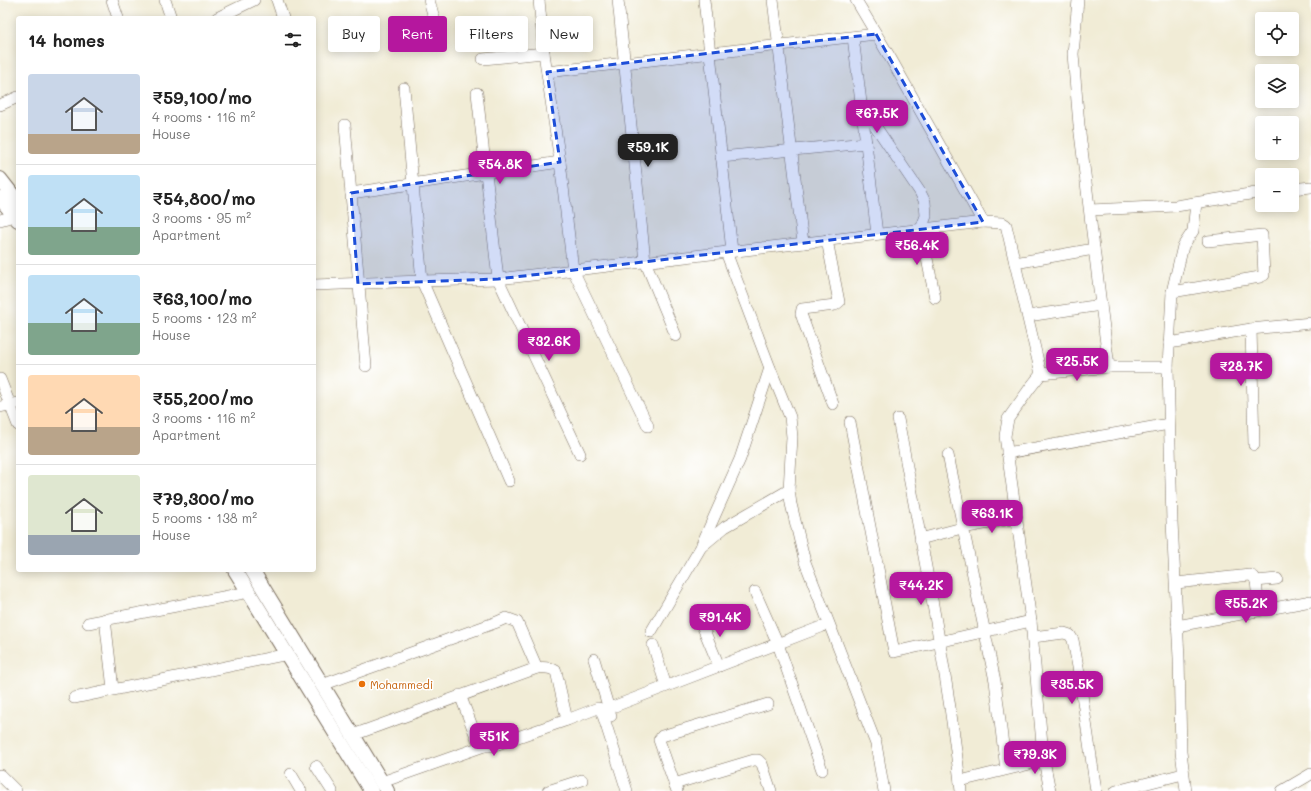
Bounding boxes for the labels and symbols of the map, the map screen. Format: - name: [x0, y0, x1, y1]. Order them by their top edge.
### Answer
- pin: ₹67.5K: [844, 100, 910, 134]
- pin: ₹59.1K: [615, 134, 681, 168]
- pin: ₹54.8K: [467, 151, 533, 185]
- pin: ₹56.4K: [884, 232, 950, 266]
- pin: ₹32.6K: [516, 328, 582, 362]
- pin: ₹25.5K: [1044, 348, 1110, 382]
- pin: ₹28.7K: [1208, 353, 1274, 387]
- pin: ₹63.1K: [959, 500, 1025, 534]
- pin: ₹44.2K: [888, 572, 954, 606]
- pin: ₹55.2K: [1213, 590, 1279, 624]
- pin: ₹91.4K: [687, 604, 753, 638]
- pin: ₹35.5K: [1039, 671, 1105, 705]
- place label: Mohammedi: [370, 677, 433, 692]
- marker: Mohammedi: [357, 679, 367, 689]
- pin: ₹51K: [470, 723, 518, 757]
- pin: ₹79.3K: [1002, 741, 1068, 775]

